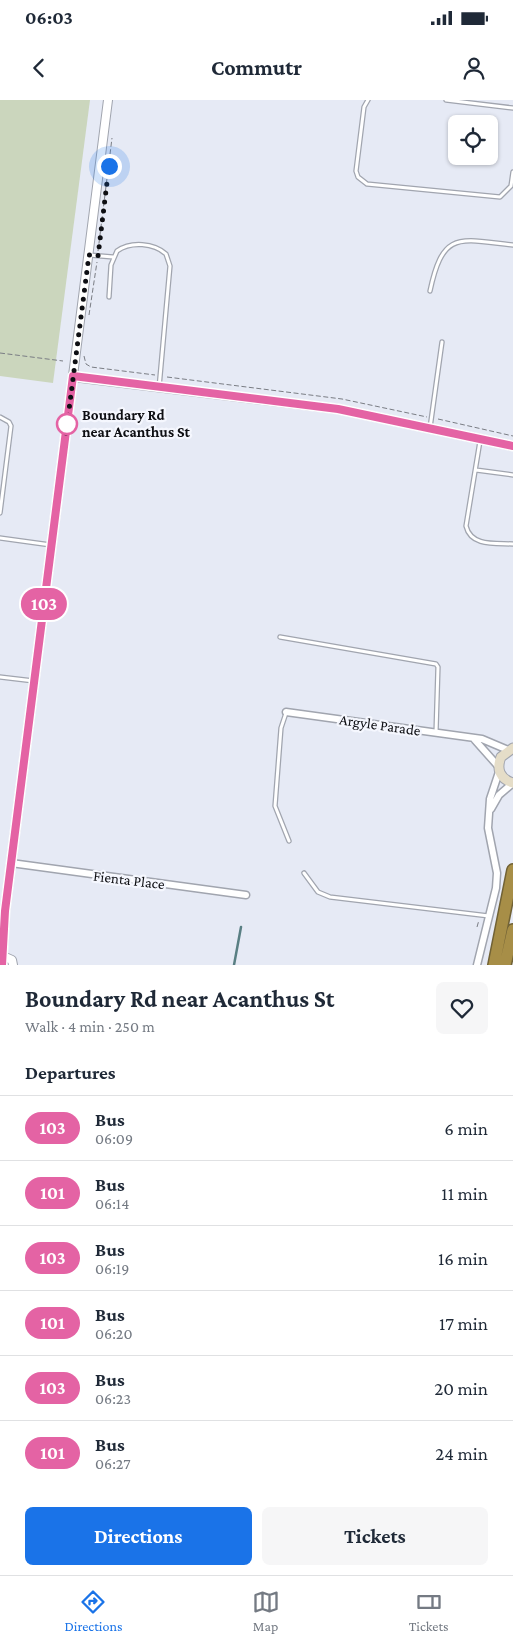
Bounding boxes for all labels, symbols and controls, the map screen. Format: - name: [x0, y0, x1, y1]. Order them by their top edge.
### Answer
- text: 06:03: [25, 7, 73, 28]
- icon: back: [25, 54, 53, 82]
- icon: person: [460, 54, 488, 82]
- text: Commutr: [211, 55, 302, 80]
- map controls: [448, 115, 498, 165]
- button: locate: [448, 115, 498, 165]
- your location: [97, 154, 122, 179]
- place label: Boundary Rd near Acanthus St: [82, 407, 190, 440]
- marker: Boundary Rd near Acanthus St: [56, 413, 78, 435]
- line badge: 103: [15, 588, 73, 620]
- text: 103: [31, 594, 57, 614]
- street label: Argyle Parade: [338, 711, 422, 740]
- street label: Fienta Place: [92, 868, 166, 892]
- button: heart: [436, 982, 488, 1034]
- text: Boundary Rd near Acanthus St: [25, 985, 334, 1012]
- text: Walk · 4 min · 250 m: [25, 1018, 155, 1035]
- text: Departures: [25, 1062, 116, 1083]
- text: Bus: [95, 1109, 125, 1130]
- text: 103: [39, 1118, 66, 1138]
- text: 6 min: [444, 1118, 488, 1139]
- text: 06:09: [95, 1130, 133, 1147]
- text: Bus: [95, 1174, 125, 1195]
- text: 101: [40, 1183, 65, 1203]
- text: 11 min: [441, 1183, 488, 1204]
- text: 06:14: [95, 1195, 129, 1212]
- text: Bus: [95, 1239, 125, 1260]
- text: 103: [39, 1248, 66, 1268]
- text: 16 min: [438, 1248, 488, 1269]
- text: 06:19: [95, 1260, 129, 1277]
- text: Bus: [95, 1304, 125, 1325]
- text: 101: [40, 1313, 65, 1333]
- text: 17 min: [439, 1313, 488, 1334]
- text: 06:20: [95, 1325, 133, 1342]
- text: Bus: [95, 1369, 125, 1390]
- text: 103: [39, 1378, 66, 1398]
- text: 20 min: [434, 1378, 488, 1399]
- text: 06:23: [95, 1390, 131, 1407]
- text: Bus: [95, 1434, 125, 1455]
- text: 101: [40, 1443, 65, 1463]
- text: 24 min: [435, 1443, 488, 1464]
- text: 06:27: [95, 1455, 131, 1472]
- button: Directions: [25, 1507, 252, 1565]
- button: Tickets: [262, 1507, 488, 1565]
- tab: Directions: [65, 1588, 122, 1634]
- tab: Map: [252, 1588, 280, 1634]
- tab: Tickets: [409, 1588, 448, 1634]

